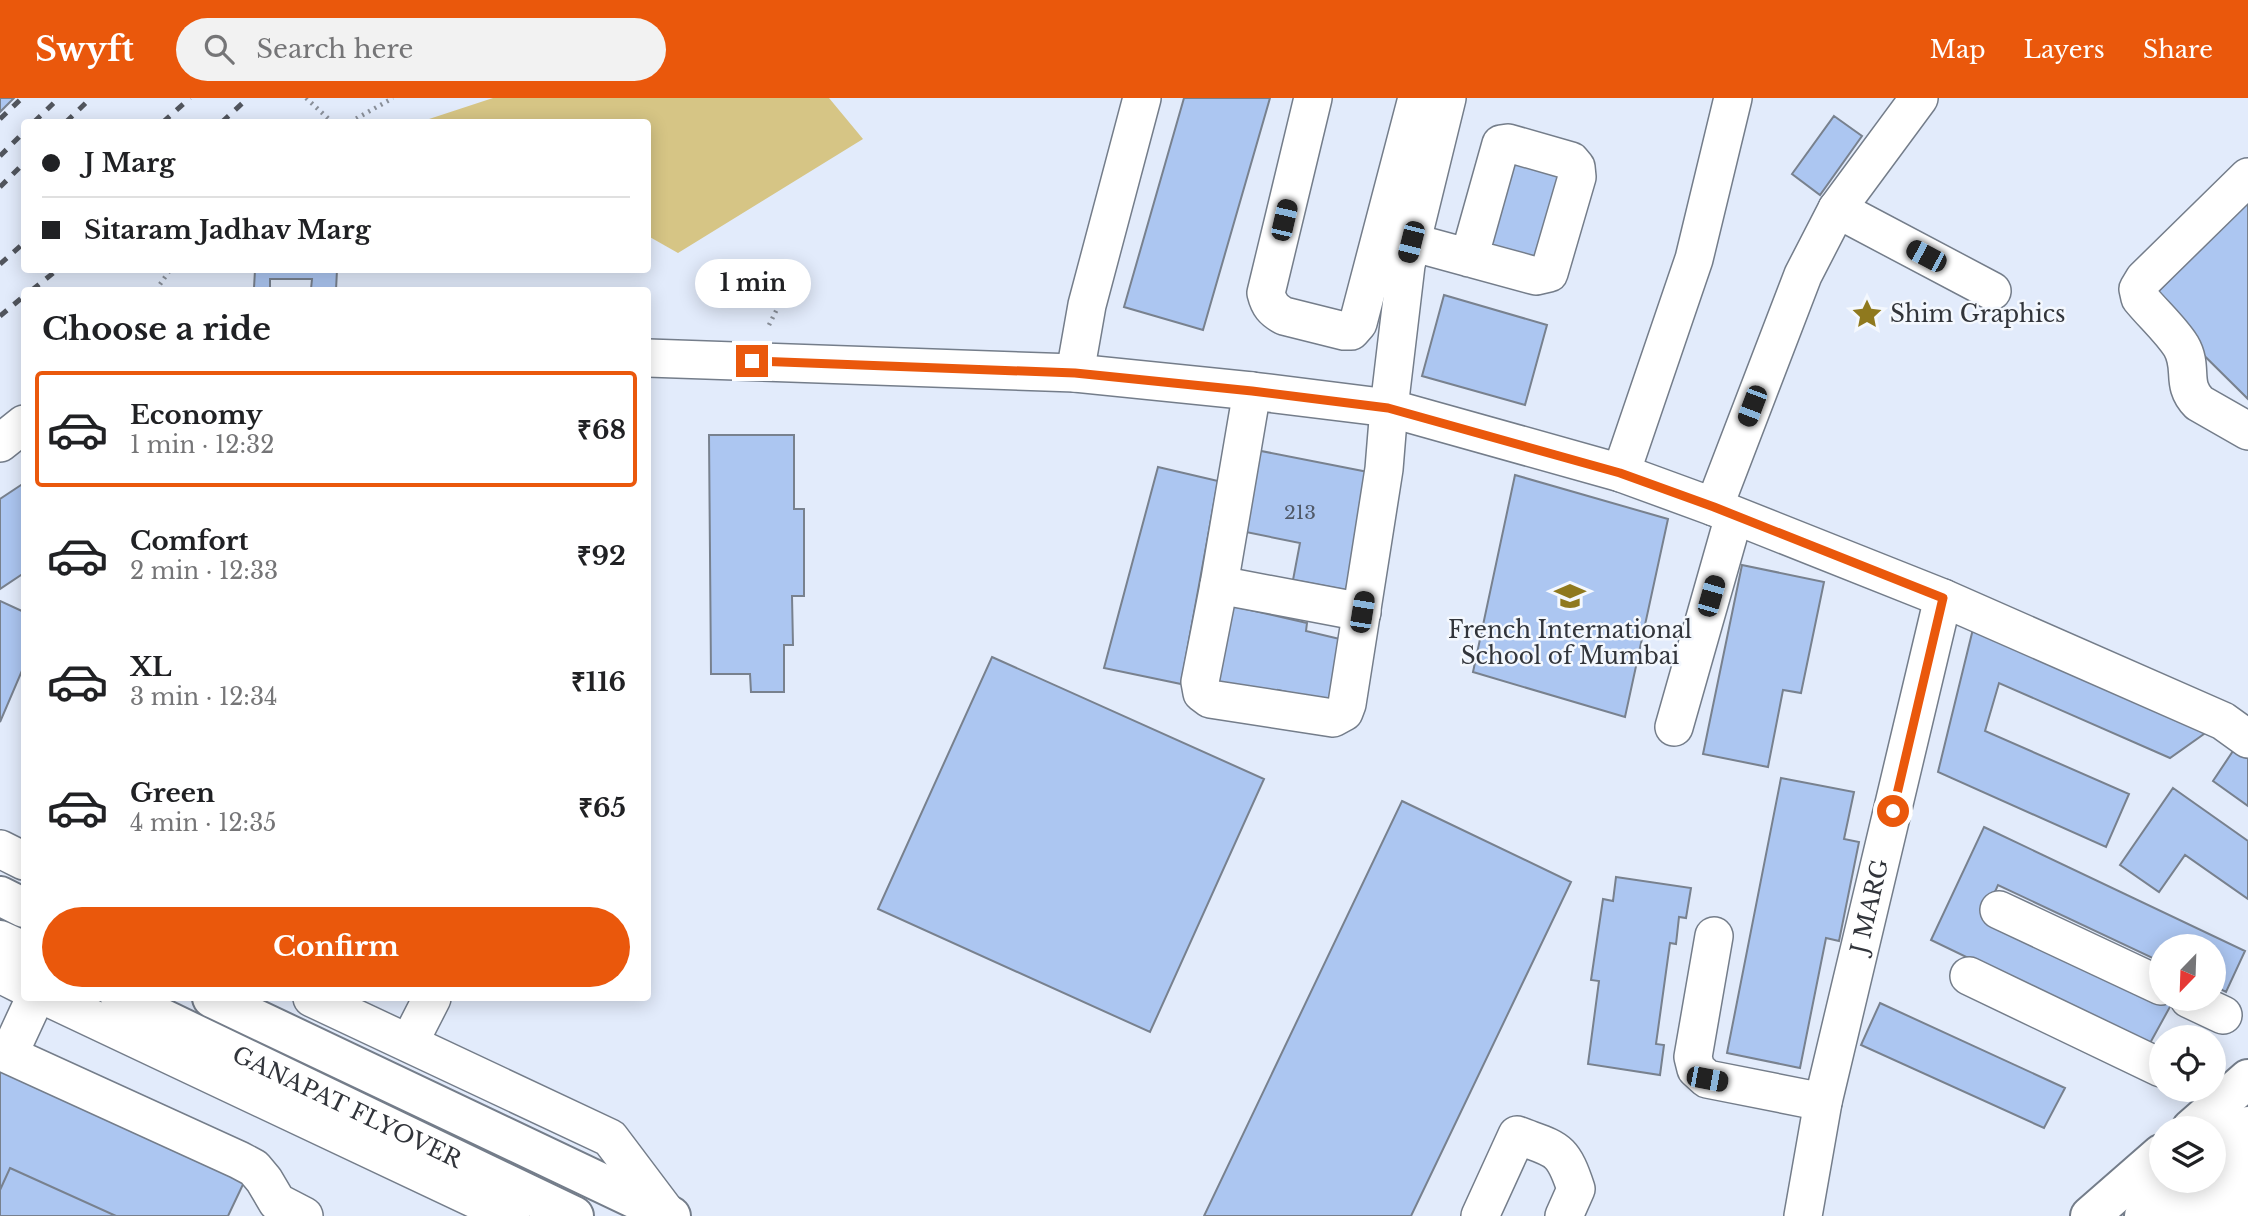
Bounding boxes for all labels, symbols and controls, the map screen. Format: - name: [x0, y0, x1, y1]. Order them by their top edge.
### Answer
- search box: [176, 18, 666, 81]
- text: Swyft: [35, 29, 134, 70]
- icon: search: [200, 30, 238, 68]
- text: Search here: [256, 33, 414, 65]
- text: Map: [1930, 35, 1986, 64]
- text: Layers: [2024, 35, 2105, 64]
- text: Share: [2143, 35, 2213, 64]
- text: J Marg: [84, 147, 175, 179]
- car: [1270, 197, 1299, 243]
- text: Sitaram Jadhav Marg: [84, 214, 371, 246]
- car: [1396, 219, 1427, 265]
- car: [1903, 237, 1950, 275]
- callout: 1 min: [694, 260, 810, 308]
- text: 1 min: [720, 269, 786, 297]
- place icon: Shim Graphics: [1850, 297, 1884, 331]
- place label: Shim Graphics: [1890, 300, 2066, 328]
- text: Choose a ride: [42, 309, 271, 349]
- route end: [736, 345, 768, 377]
- car: [1735, 383, 1770, 429]
- icon: car: [46, 398, 109, 461]
- text: Economy: [130, 399, 263, 431]
- text: ₹68: [577, 414, 626, 446]
- text: 1 min · 12:32: [130, 431, 274, 459]
- house number: 213: [1284, 501, 1316, 524]
- icon: car: [46, 524, 109, 587]
- text: Comfort: [130, 525, 248, 557]
- text: ₹92: [577, 540, 626, 572]
- text: 2 min · 12:33: [130, 557, 278, 585]
- car: [1696, 573, 1727, 619]
- school or university icon: French International School of Mumbai: [1553, 579, 1587, 613]
- car: [1349, 590, 1376, 634]
- place label: French International School of Mumbai: [1448, 616, 1692, 670]
- icon: car: [46, 650, 109, 713]
- text: XL: [130, 651, 172, 683]
- text: ₹116: [571, 666, 626, 698]
- text: 3 min · 12:34: [130, 683, 278, 711]
- icon: car: [46, 776, 109, 839]
- text: Green: [130, 777, 215, 809]
- text: ₹65: [578, 792, 626, 824]
- route start: [1877, 795, 1909, 827]
- text: 4 min · 12:35: [130, 809, 276, 837]
- street label: J MARG: [1844, 856, 1894, 959]
- button: Confirm: [42, 907, 630, 987]
- north arrow: [2149, 934, 2226, 1012]
- map controls: [2149, 934, 2226, 1193]
- button: locate: [2149, 1025, 2226, 1102]
- street label: GANAPAT FLYOVER: [228, 1040, 467, 1174]
- car: [1685, 1065, 1730, 1093]
- button: layers: [2149, 1116, 2226, 1193]

